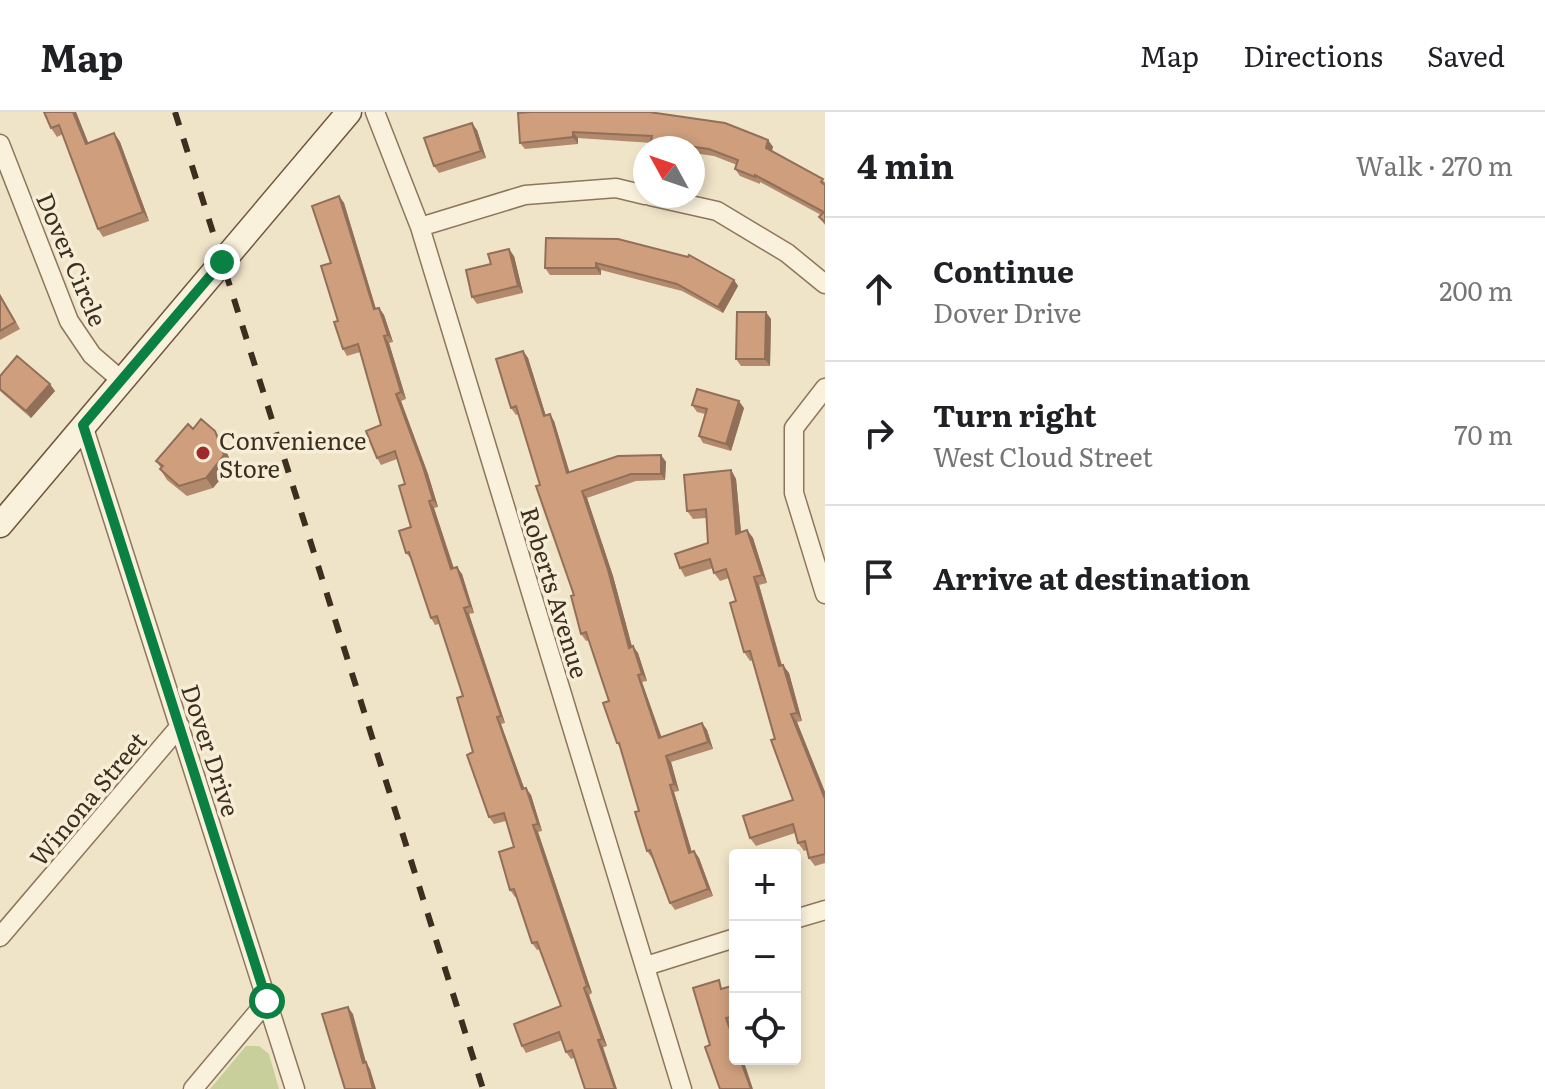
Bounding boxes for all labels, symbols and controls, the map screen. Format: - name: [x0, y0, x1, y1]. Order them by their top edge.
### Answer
- text: Map: [40, 27, 124, 84]
- text: Map: [1140, 34, 1199, 76]
- text: Directions: [1243, 34, 1383, 76]
- text: Saved: [1427, 34, 1505, 76]
- north arrow: [633, 136, 705, 208]
- text: 4 min: [857, 139, 954, 189]
- text: Walk · 270 m: [1356, 145, 1513, 184]
- street label: Dover Circle: [29, 187, 117, 331]
- route end: [204, 244, 240, 280]
- text: Continue: [933, 248, 1074, 292]
- icon: ahead: [857, 267, 901, 311]
- text: 200 m: [1439, 270, 1513, 309]
- text: Dover Drive: [933, 292, 1082, 331]
- text: Turn right: [933, 392, 1097, 436]
- icon: right: [857, 411, 901, 455]
- text: 70 m: [1454, 414, 1513, 453]
- place label: Convenience Store: [219, 422, 367, 485]
- text: West Cloud Street: [933, 436, 1153, 475]
- marker: Convenience Store: [194, 444, 212, 462]
- street label: Roberts Avenue: [513, 502, 599, 682]
- icon: arrive: [857, 555, 901, 599]
- text: Arrive at destination: [933, 555, 1250, 599]
- street label: Dover Drive: [174, 679, 250, 821]
- street label: Winona Street: [20, 723, 154, 873]
- map controls: [729, 849, 801, 1065]
- button: +: [729, 849, 801, 921]
- button: −: [729, 921, 801, 993]
- route start: [249, 983, 285, 1019]
- button: locate: [729, 993, 801, 1065]

